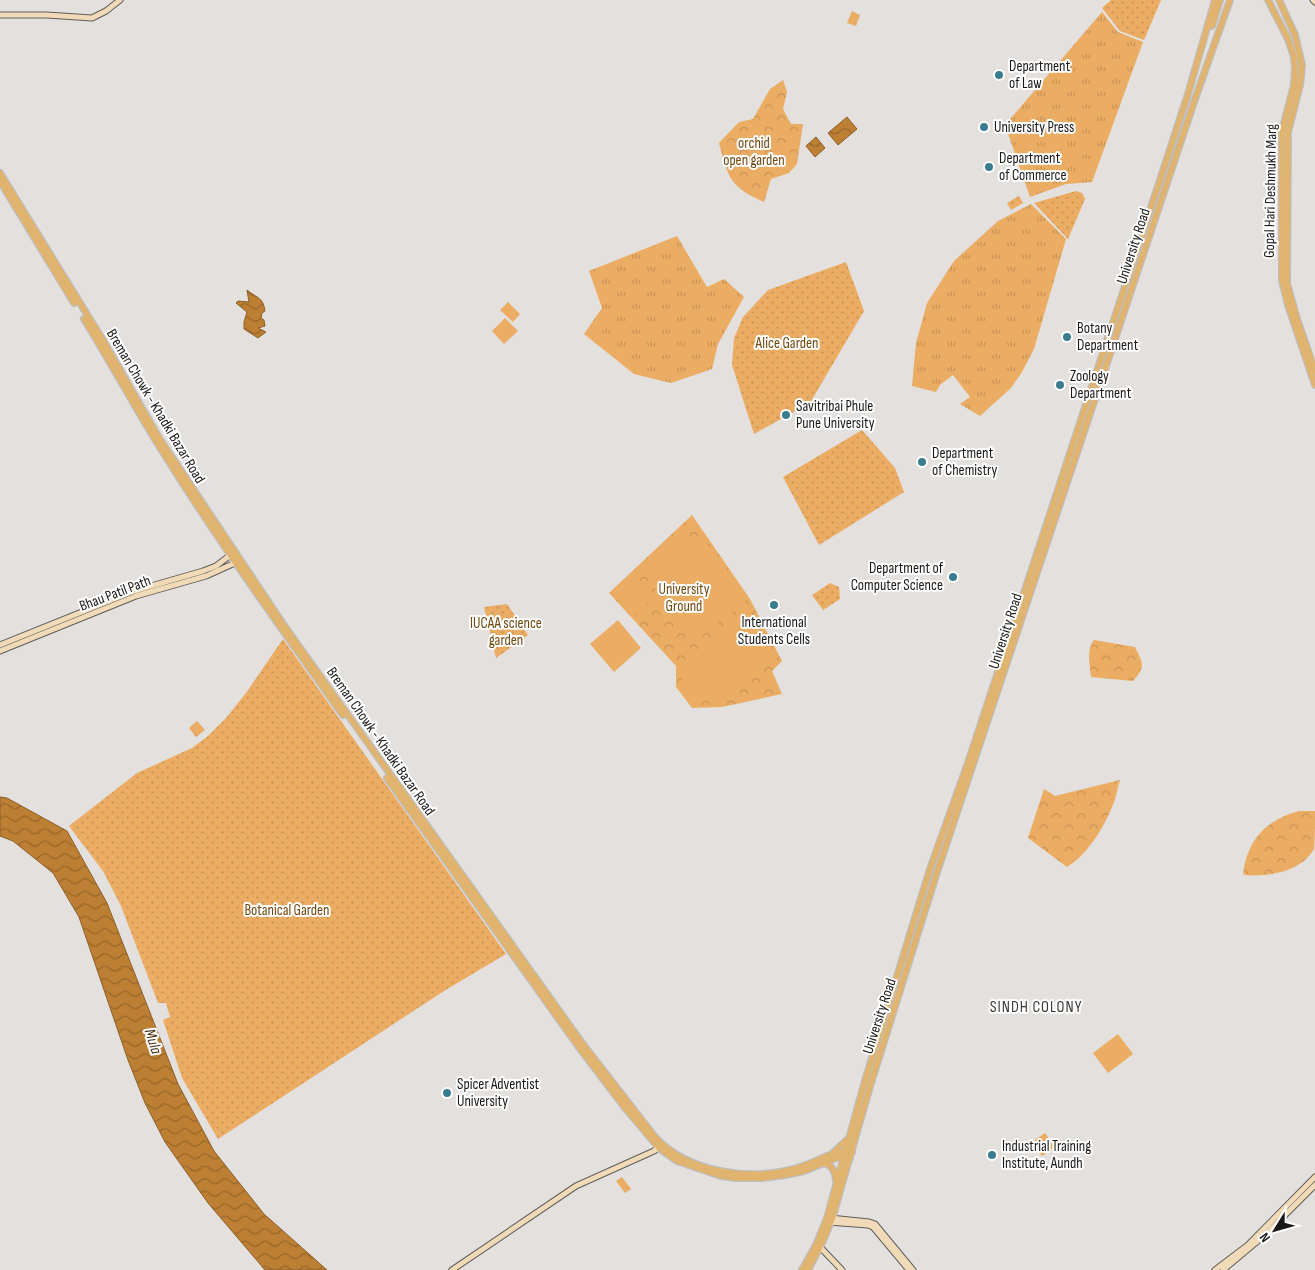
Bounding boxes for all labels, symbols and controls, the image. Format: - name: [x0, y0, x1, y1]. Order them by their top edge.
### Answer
- place label: Department of Law: [1009, 57, 1071, 93]
- marker: Department of Law: [993, 69, 1005, 81]
- place label: University Press: [994, 118, 1074, 137]
- marker: University Press: [978, 121, 990, 133]
- street label: Gopal Hari Deshmukh Marg: [1260, 124, 1281, 258]
- park label: orchid open garden: [723, 134, 785, 170]
- place label: Department of Commerce: [999, 149, 1067, 185]
- marker: Department of Commerce: [983, 161, 995, 173]
- street label: University Road: [1112, 206, 1155, 286]
- place label: Botany Department: [1077, 319, 1139, 355]
- street label: Breman Chowk - Khadki Bazar Road: [102, 326, 209, 487]
- marker: Botany Department: [1061, 331, 1073, 343]
- park label: Alice Garden: [755, 334, 818, 353]
- place label: Zoology Department: [1070, 367, 1132, 403]
- marker: Zoology Department: [1054, 379, 1066, 391]
- place label: Savitribai Phule Pune University: [796, 397, 875, 433]
- marker: Savitribai Phule Pune University: [780, 409, 792, 421]
- place label: Department of Chemistry: [932, 444, 997, 480]
- marker: Department of Chemistry: [916, 456, 928, 468]
- place label: Department of Computer Science: [851, 559, 944, 595]
- street label: Bhau Patil Path: [77, 571, 154, 616]
- marker: Department of Computer Science: [947, 571, 959, 583]
- park label: University Ground: [658, 580, 710, 616]
- street label: University Road: [984, 591, 1027, 671]
- marker: International Students Cells: [768, 599, 780, 611]
- place label: International Students Cells: [738, 613, 810, 649]
- park label: IUCAA science garden: [470, 614, 542, 650]
- street label: Breman Chowk - Khadki Bazar Road: [322, 663, 439, 819]
- park label: Botanical Garden: [244, 901, 330, 920]
- street label: University Road: [858, 976, 901, 1056]
- district label: SINDH COLONY: [990, 998, 1082, 1017]
- water label: Mula: [140, 1027, 166, 1057]
- place label: Spicer Adventist University: [457, 1075, 540, 1111]
- marker: Spicer Adventist University: [441, 1087, 453, 1099]
- place label: Industrial Training Institute, Aundh: [1002, 1137, 1091, 1173]
- marker: Industrial Training Institute, Aundh: [986, 1149, 998, 1161]
- north arrow: [1250, 1205, 1300, 1255]
- text: N: [1256, 1229, 1274, 1246]

